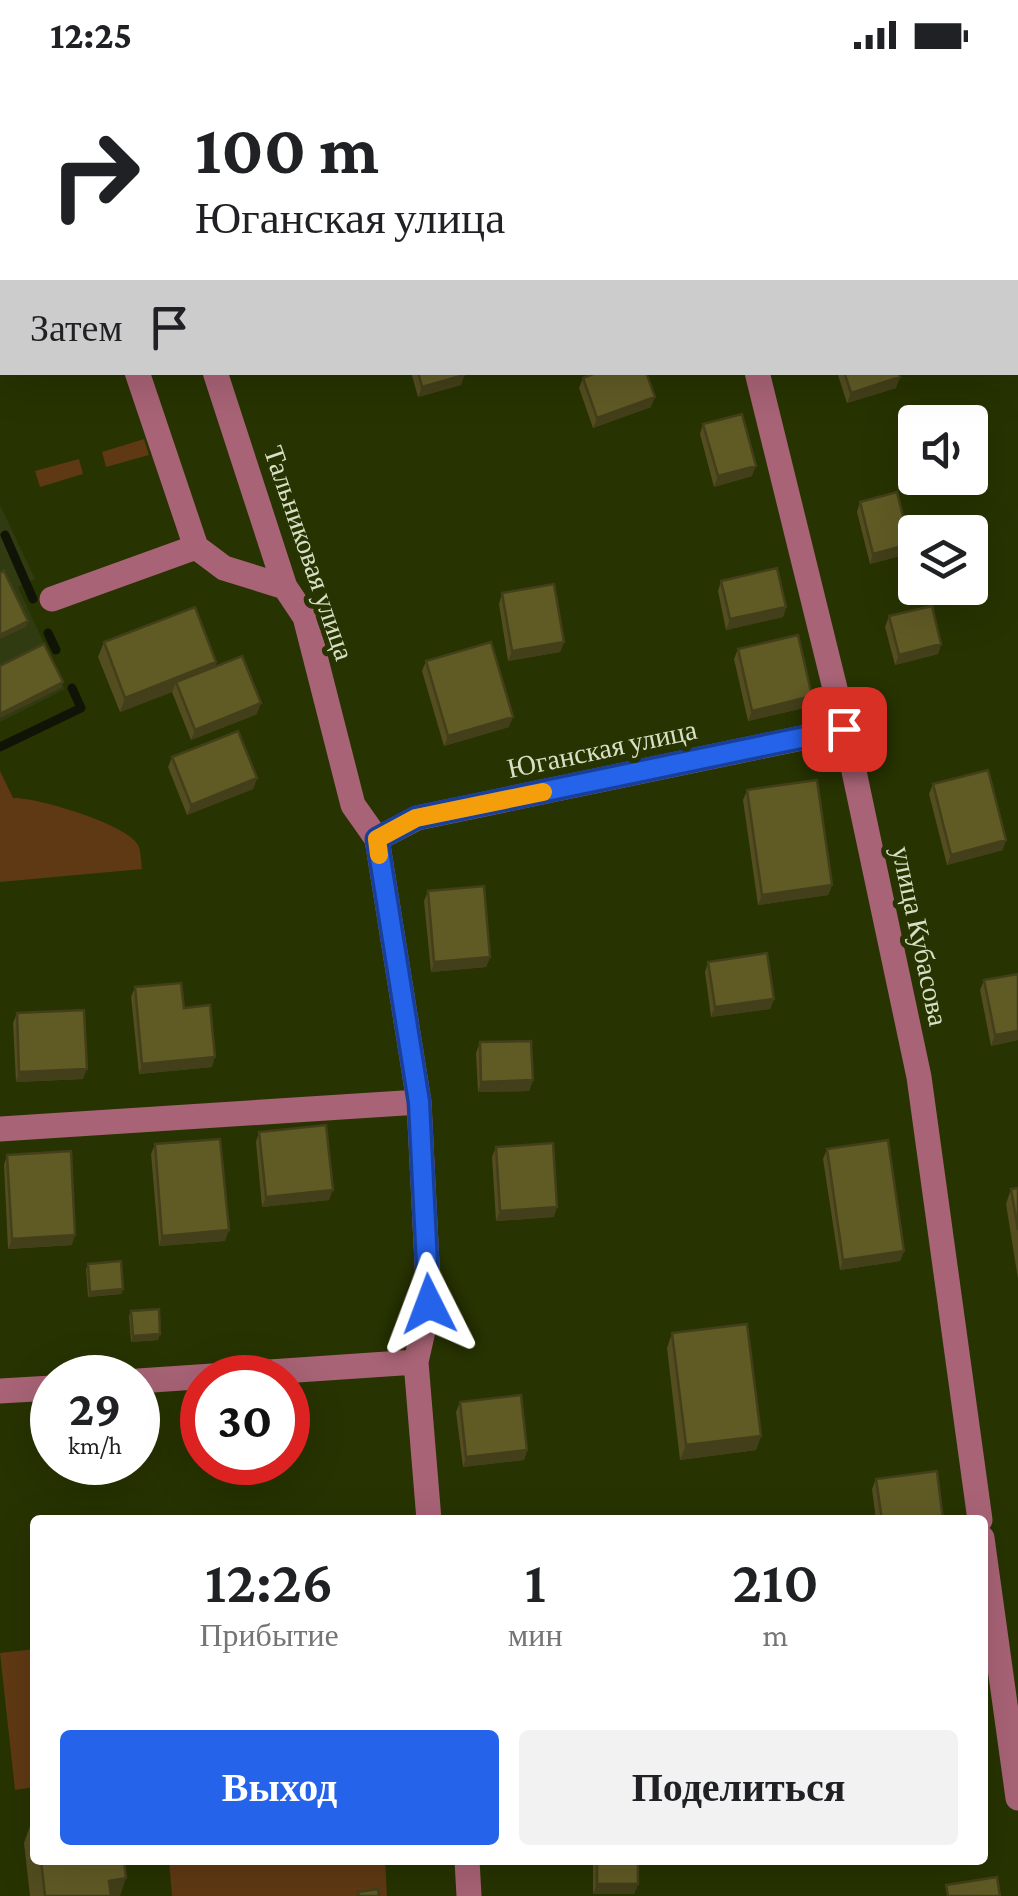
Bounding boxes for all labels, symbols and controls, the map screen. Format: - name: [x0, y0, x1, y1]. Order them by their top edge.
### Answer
- text: 12:25: [50, 14, 132, 56]
- icon: right: [30, 110, 160, 240]
- text: 100 m: [195, 110, 379, 188]
- text: Юганская улица: [195, 193, 505, 243]
- icon: arrive: [142, 300, 197, 355]
- text: Затем: [30, 307, 122, 349]
- map controls: [898, 405, 988, 605]
- button: sound: [898, 405, 988, 495]
- street label: Тальниковая улица: [258, 442, 360, 665]
- button: layers: [898, 515, 988, 605]
- pin: [802, 687, 887, 772]
- icon: arrive: [817, 702, 872, 757]
- street label: Юганская улица: [504, 714, 700, 784]
- street label: улица Кубасова: [886, 843, 954, 1029]
- position arrow: [377, 1252, 481, 1356]
- speed limit sign: 30: [180, 1355, 310, 1485]
- text: 29: [69, 1380, 121, 1436]
- text: km/h: [68, 1432, 122, 1459]
- text: 12:26: [205, 1548, 333, 1615]
- text: 1: [525, 1548, 546, 1615]
- text: 210: [732, 1548, 819, 1615]
- text: Прибытие: [199, 1617, 339, 1653]
- text: мин: [508, 1617, 563, 1653]
- text: m: [762, 1617, 788, 1653]
- button: Выход: [60, 1730, 499, 1845]
- button: Поделиться: [519, 1730, 958, 1845]

